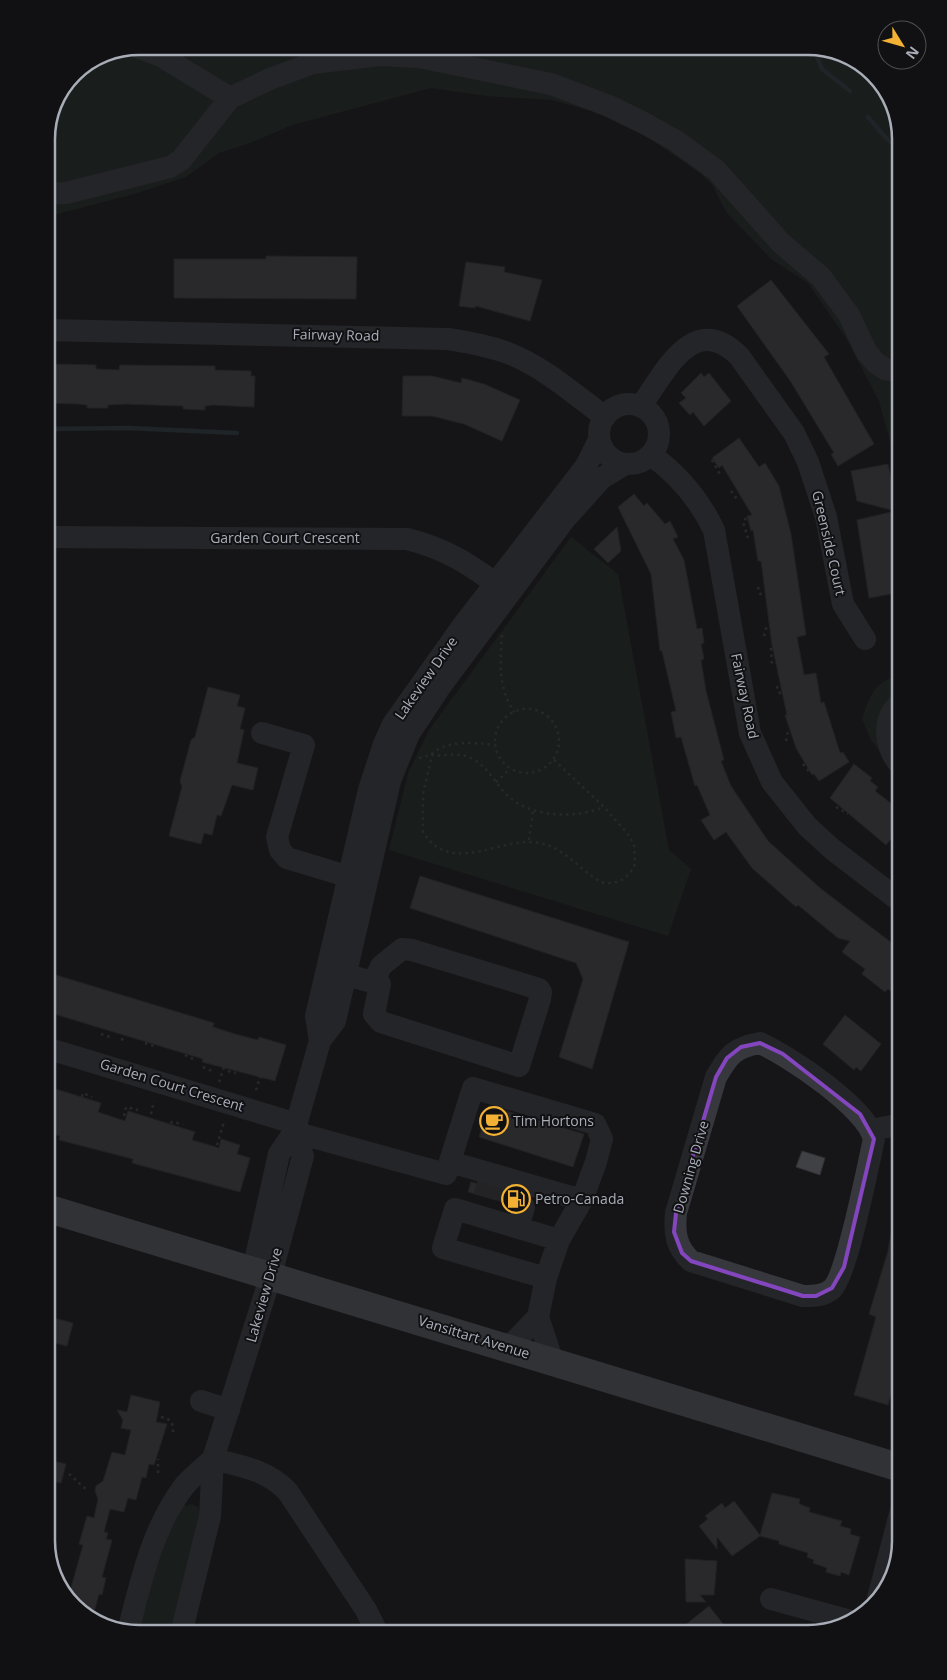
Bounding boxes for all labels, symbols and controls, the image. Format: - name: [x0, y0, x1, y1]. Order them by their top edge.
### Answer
- north arrow: [877, 20, 927, 70]
- text: N: [902, 43, 924, 63]
- street label: Fairway Road: [292, 324, 380, 345]
- street label: Greenside Court: [808, 489, 851, 597]
- street label: Garden Court Crescent: [210, 528, 360, 547]
- street label: Lakeview Drive: [390, 632, 461, 723]
- street label: Fairway Road: [727, 651, 764, 740]
- street label: Garden Court Crescent: [98, 1054, 247, 1115]
- cafe icon: Tim Hortons: [479, 1106, 509, 1136]
- place label: Tim Hortons: [513, 1111, 594, 1130]
- street label: Downing Drive: [668, 1118, 713, 1215]
- fuel station icon: Petro-Canada: [501, 1184, 531, 1214]
- place label: Petro-Canada: [535, 1189, 624, 1208]
- street label: Lakeview Drive: [241, 1245, 286, 1344]
- street label: Vansittart Avenue: [416, 1311, 532, 1363]

